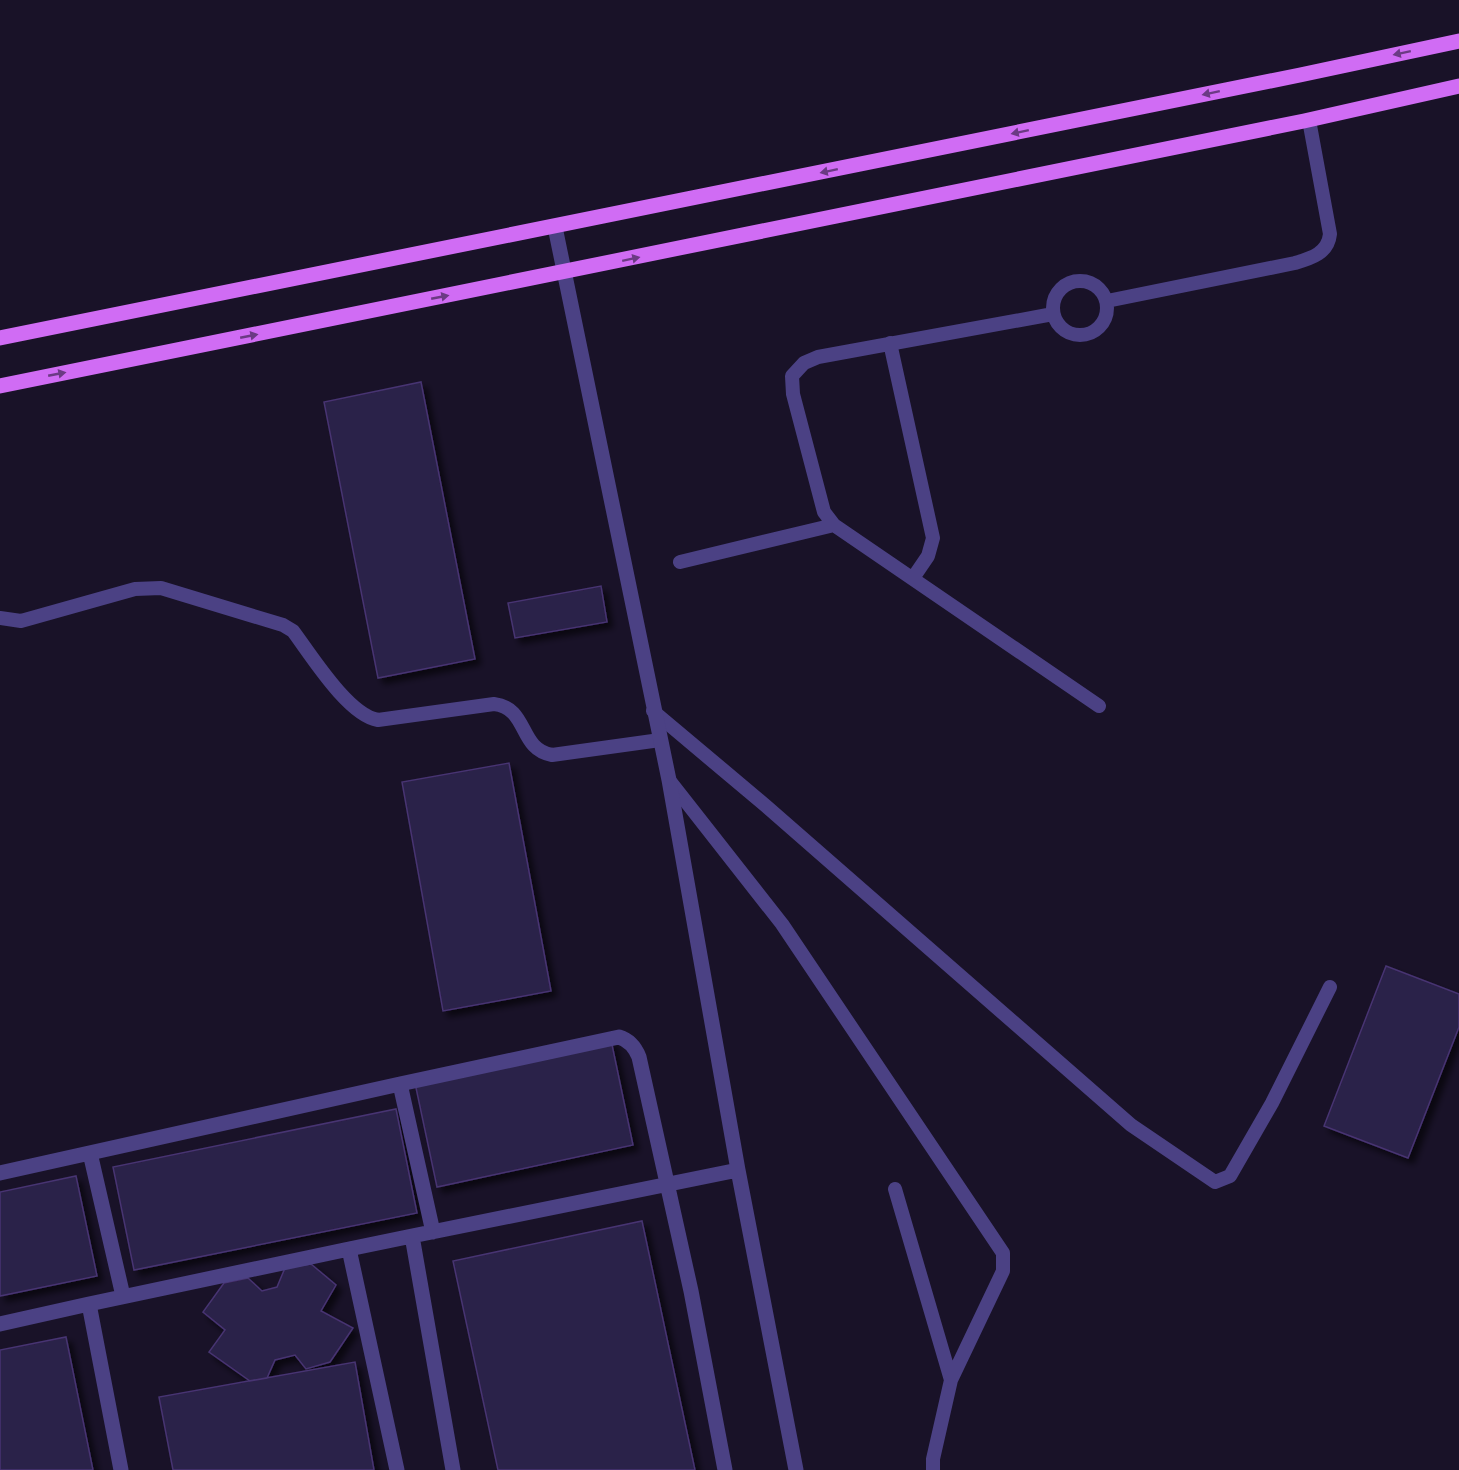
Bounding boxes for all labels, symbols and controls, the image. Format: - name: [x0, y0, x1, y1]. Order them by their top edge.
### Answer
- one-way arrow: [1392, 49, 1411, 58]
- one-way arrow: [1201, 89, 1220, 98]
- one-way arrow: [1010, 128, 1029, 137]
- one-way arrow: [819, 167, 838, 176]
- one-way arrow: [622, 253, 640, 263]
- one-way arrow: [430, 292, 449, 301]
- one-way arrow: [239, 331, 258, 340]
- one-way arrow: [48, 369, 67, 378]

